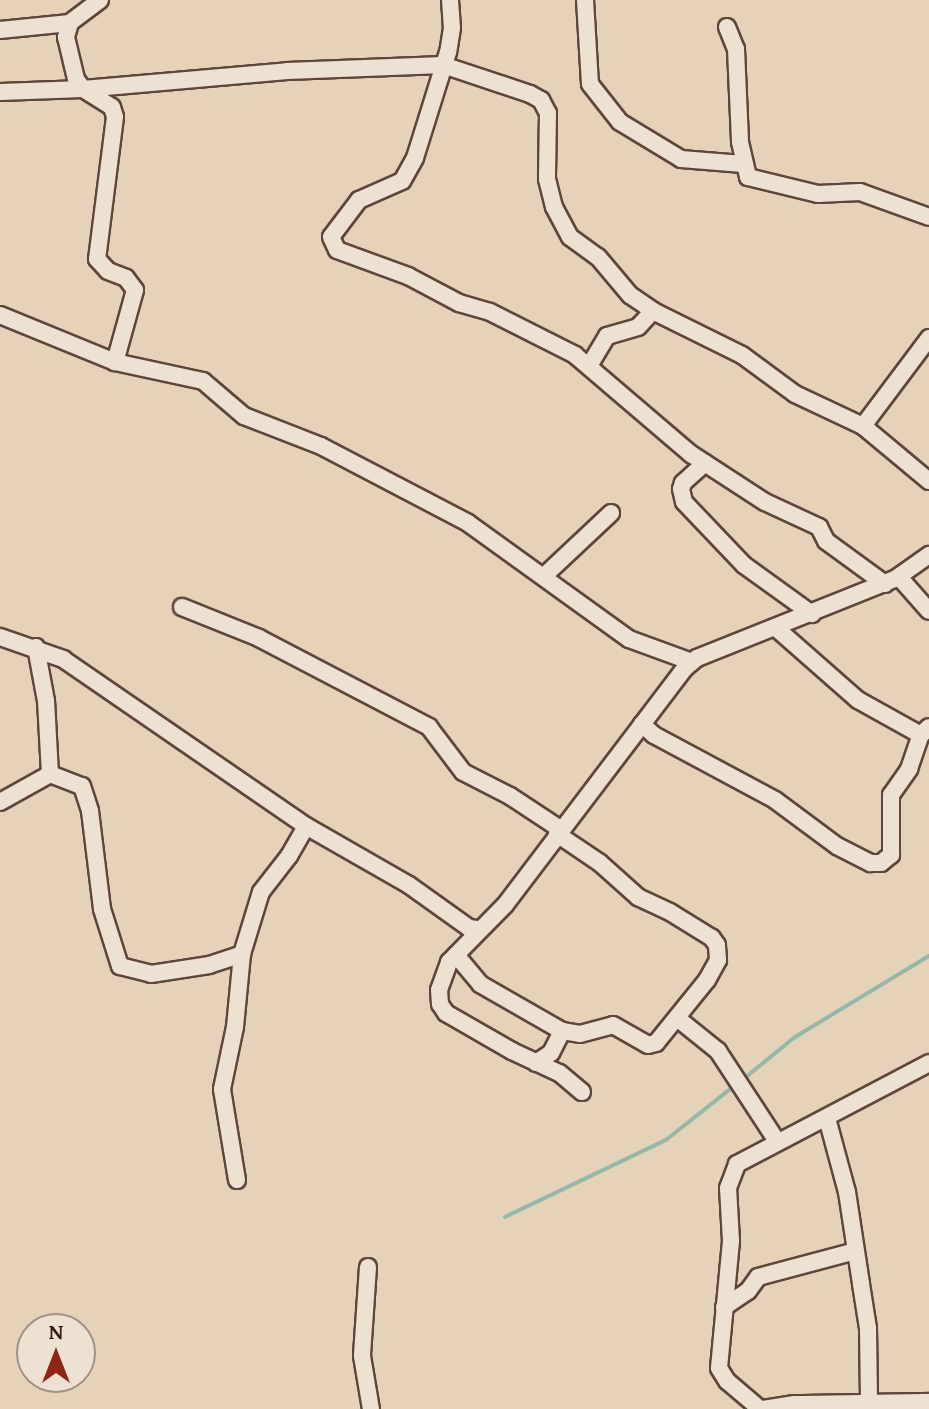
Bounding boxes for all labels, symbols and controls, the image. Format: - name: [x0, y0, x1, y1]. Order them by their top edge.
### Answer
- north arrow: [16, 1313, 96, 1393]
- text: N: [49, 1315, 63, 1347]

